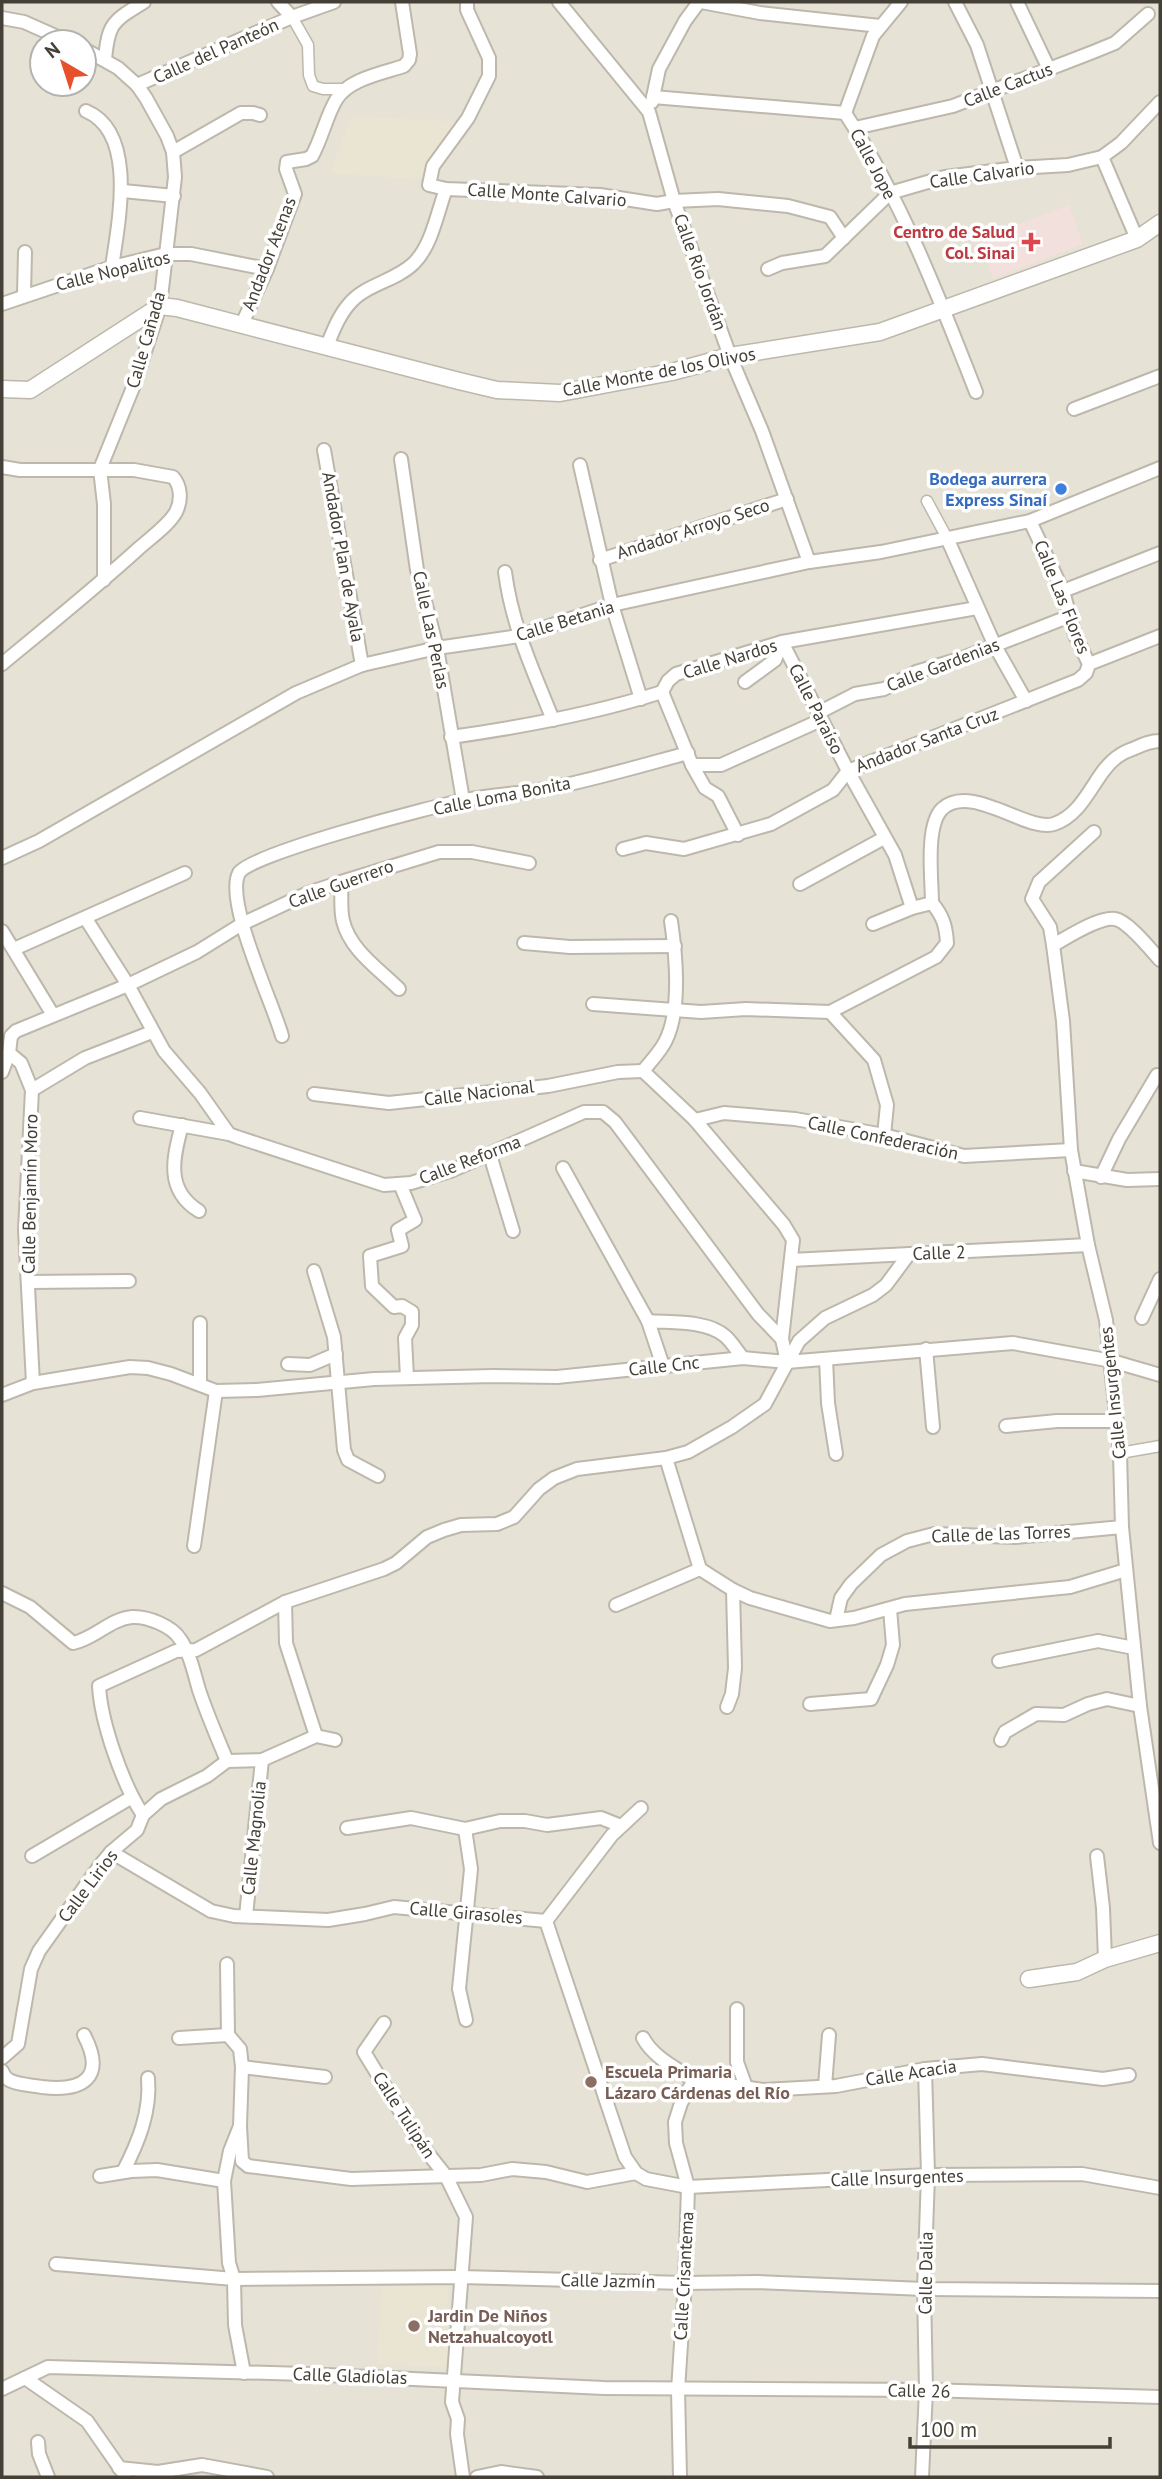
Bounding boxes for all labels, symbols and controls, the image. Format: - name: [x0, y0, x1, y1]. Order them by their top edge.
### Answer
- street label: Calle del Panteón: [150, 13, 282, 88]
- north arrow: [28, 28, 98, 98]
- text: N: [40, 37, 65, 63]
- street label: Calle Cactus: [960, 57, 1056, 112]
- street label: Calle Jope: [845, 124, 902, 203]
- street label: Calle Calvario: [928, 156, 1036, 193]
- street label: Calle Monte Calvario: [467, 177, 627, 212]
- street label: Andador Atenas: [236, 194, 301, 314]
- street label: Calle Río Jordán: [669, 210, 732, 333]
- place label: Centro de Salud Col. Sinai: [893, 220, 1015, 264]
- marker: Centro de Salud Col. Sinai: [1021, 232, 1041, 252]
- street label: Calle Nopalitos: [53, 245, 172, 296]
- street label: Calle Cañada: [121, 289, 170, 391]
- street label: Calle Monte de los Olivos: [561, 342, 757, 401]
- place label: Bodega aurrera Express Sinaí: [929, 467, 1047, 511]
- street label: Andador Plan de Ayala: [317, 470, 370, 644]
- marker: Bodega aurrera Express Sinaí: [1053, 481, 1069, 497]
- street label: Andador Arroyo Seco: [614, 493, 772, 564]
- street label: Calle Las Flores: [1029, 537, 1096, 657]
- street label: Calle Las Perlas: [408, 569, 455, 691]
- street label: Calle Betania: [513, 595, 617, 646]
- street label: Calle Gardenias: [883, 632, 1003, 697]
- street label: Calle Nardos: [680, 633, 780, 684]
- street label: Calle Paraíso: [784, 660, 849, 758]
- street label: Andador Santa Cruz: [852, 702, 1002, 777]
- street label: Calle Loma Bonita: [431, 771, 573, 820]
- street label: Calle Guerrero: [285, 854, 397, 913]
- street label: Calle Nacional: [422, 1074, 536, 1111]
- street label: Calle Confederación: [806, 1110, 961, 1165]
- street label: Calle Benjamín Moro: [17, 1114, 42, 1274]
- street label: Calle Reforma: [416, 1130, 524, 1189]
- street label: Calle 2: [912, 1240, 966, 1265]
- street label: Calle Insurgentes: [1094, 1326, 1131, 1460]
- street label: Calle Cnc: [627, 1350, 701, 1381]
- street label: Calle de las Torres: [931, 1520, 1071, 1547]
- street label: Calle Magnolia: [236, 1780, 271, 1896]
- street label: Calle Lirios: [53, 1845, 123, 1927]
- street label: Calle Girasoles: [409, 1896, 524, 1929]
- street label: Calle Acacia: [864, 2054, 958, 2091]
- place label: Escuela Primaria Lázaro Cárdenas del Río: [605, 2060, 790, 2104]
- street label: Calle Tulipán: [368, 2067, 441, 2163]
- marker: Escuela Primaria Lázaro Cárdenas del Río: [583, 2074, 599, 2090]
- street label: Calle Insurgentes: [830, 2164, 964, 2191]
- street label: Calle Crisantema: [669, 2211, 698, 2341]
- street label: Calle Dalia: [913, 2231, 938, 2315]
- street label: Calle Jazmín: [560, 2268, 656, 2293]
- place label: Jardin De Niños Netzahualcoyotl: [427, 2304, 554, 2348]
- marker: Jardin De Niños Netzahualcoyotl: [406, 2318, 422, 2334]
- street label: Calle Gladiolas: [292, 2362, 408, 2389]
- street label: Calle 26: [887, 2378, 951, 2403]
- scale bar: [910, 2406, 1110, 2450]
- text: 100 m: [920, 2416, 977, 2443]

